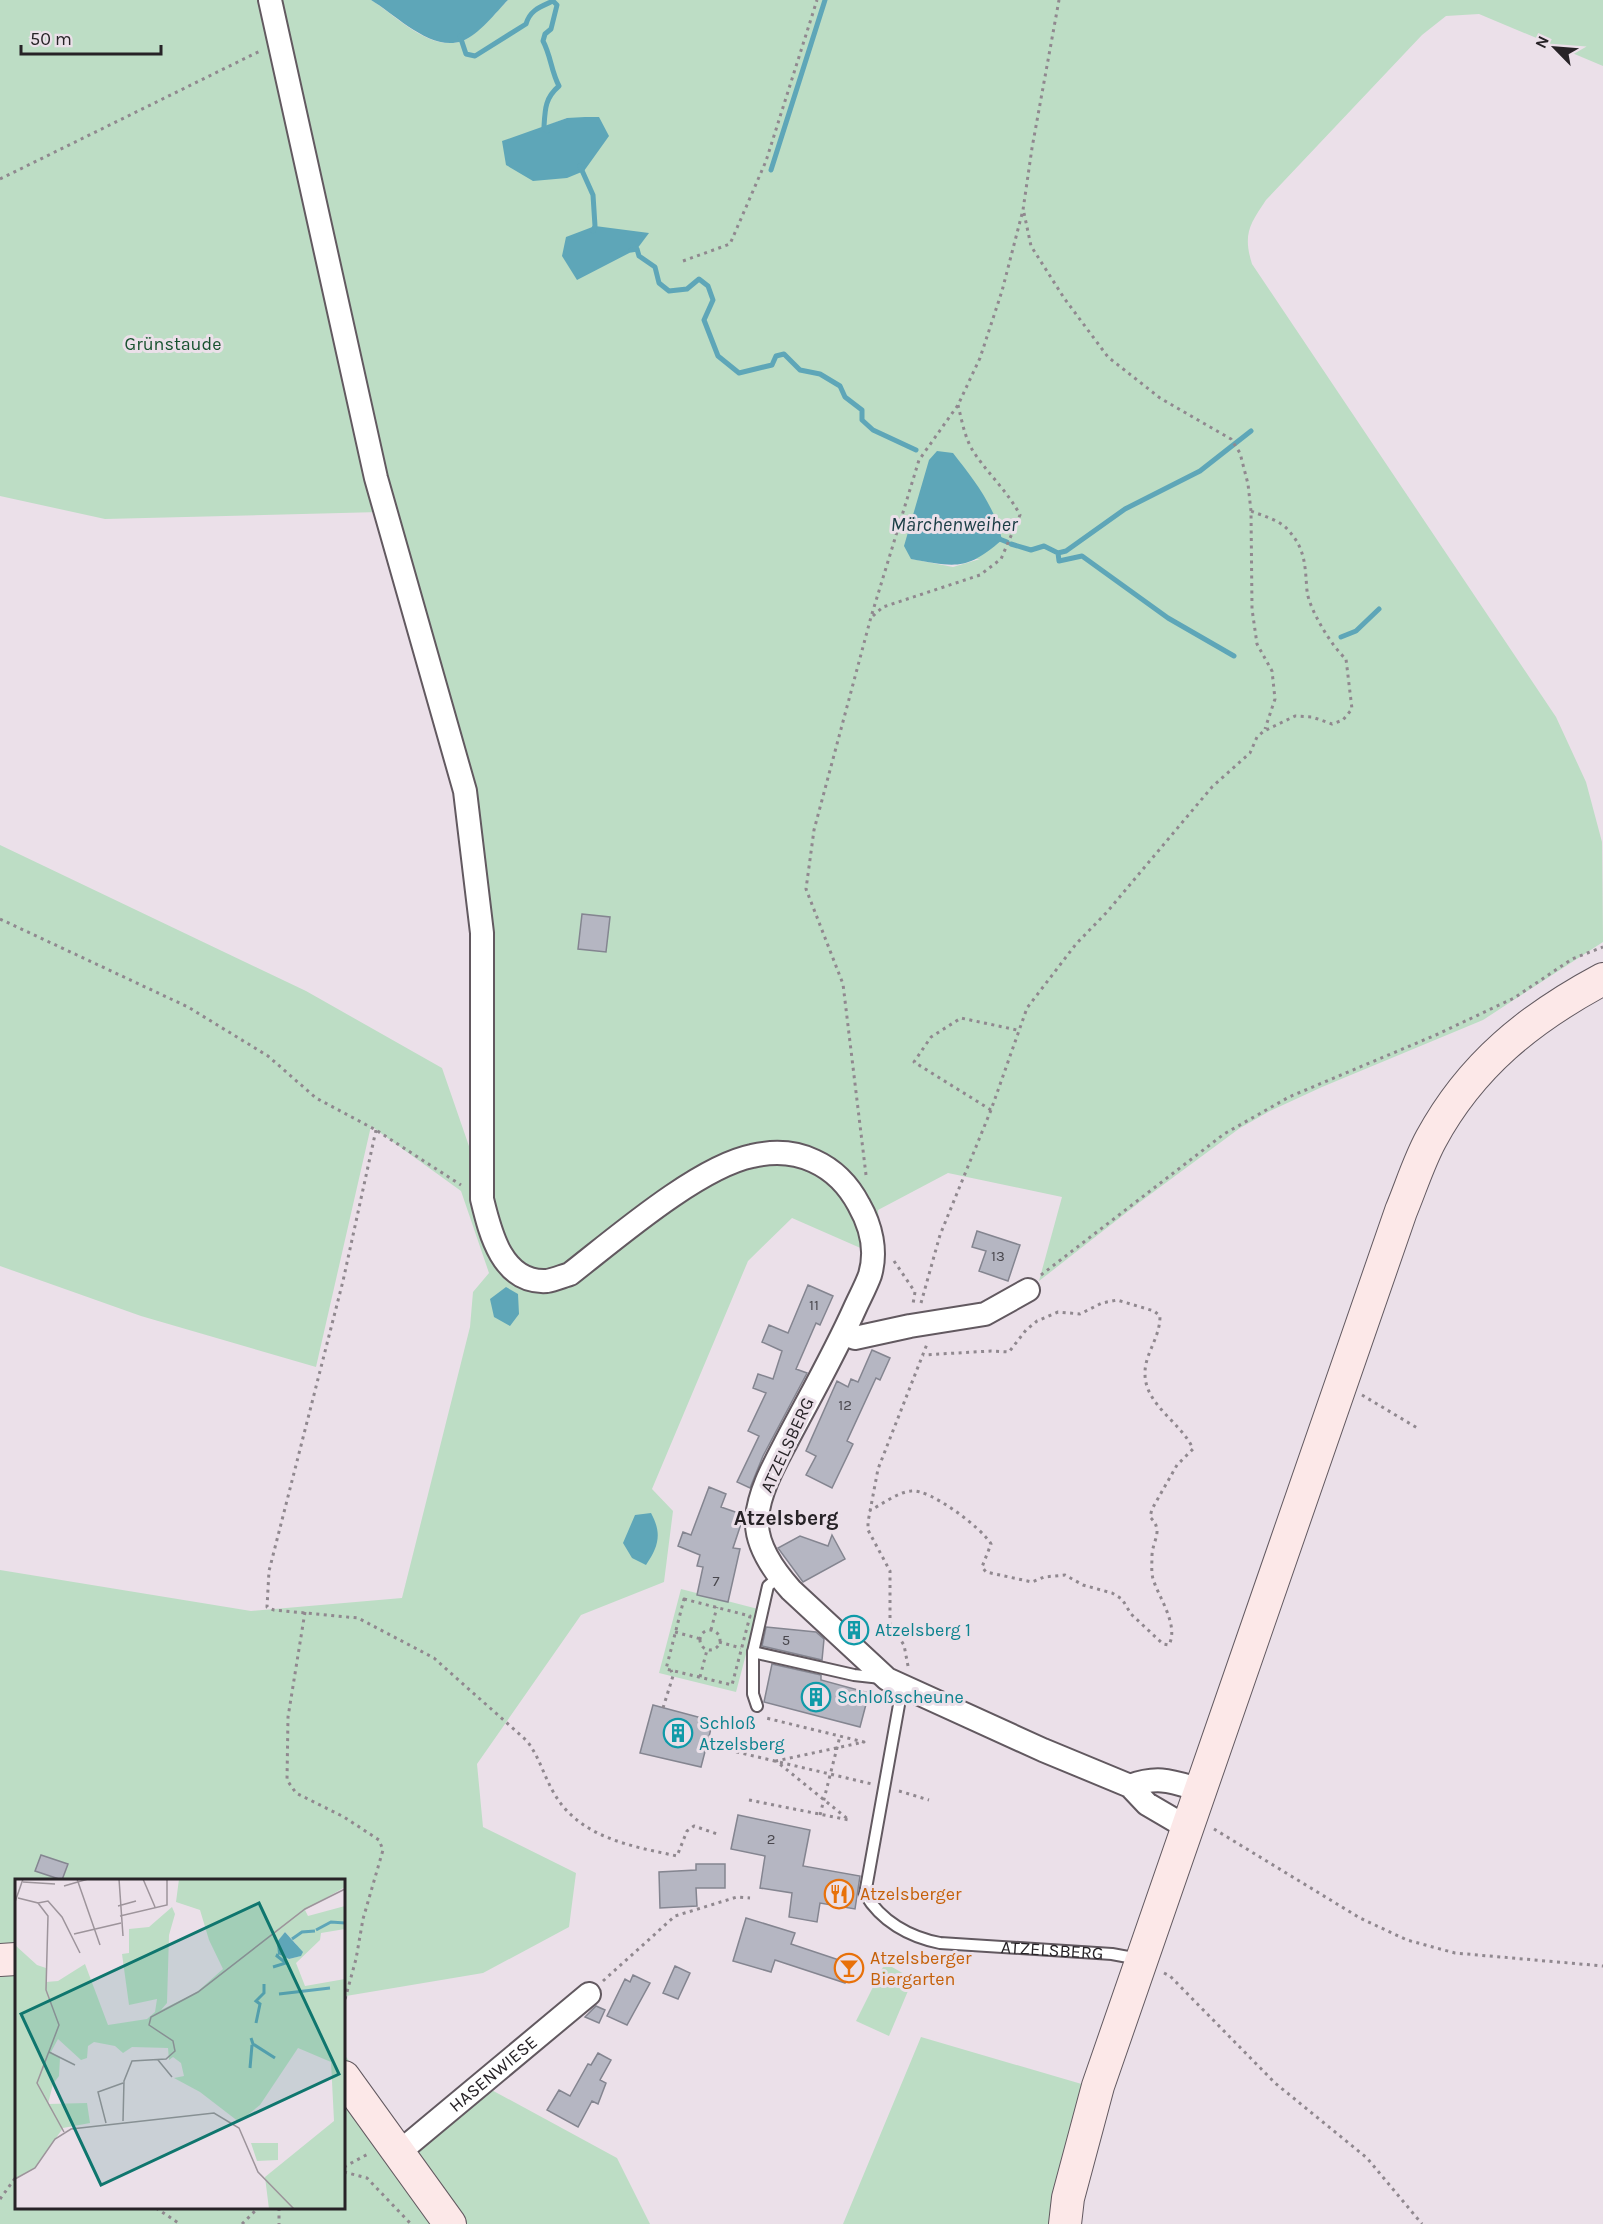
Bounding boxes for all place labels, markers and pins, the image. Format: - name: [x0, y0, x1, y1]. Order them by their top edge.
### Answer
- building icon: Atzelsberg 1: [838, 1614, 870, 1646]
- place label: Atzelsberg 1: [875, 1619, 971, 1641]
- building icon: Schloßscheune: [800, 1681, 832, 1713]
- place label: Schloßscheune: [837, 1686, 964, 1708]
- place label: Schloß Atzelsberg: [699, 1712, 785, 1755]
- building icon: Schloß Atzelsberg: [662, 1717, 694, 1749]
- restaurant icon: Atzelsberger: [823, 1878, 855, 1910]
- place label: Atzelsberger: [860, 1883, 962, 1905]
- place label: Atzelsberger Biergarten: [870, 1947, 972, 1990]
- bar icon: Atzelsberger Biergarten: [833, 1952, 865, 1984]

